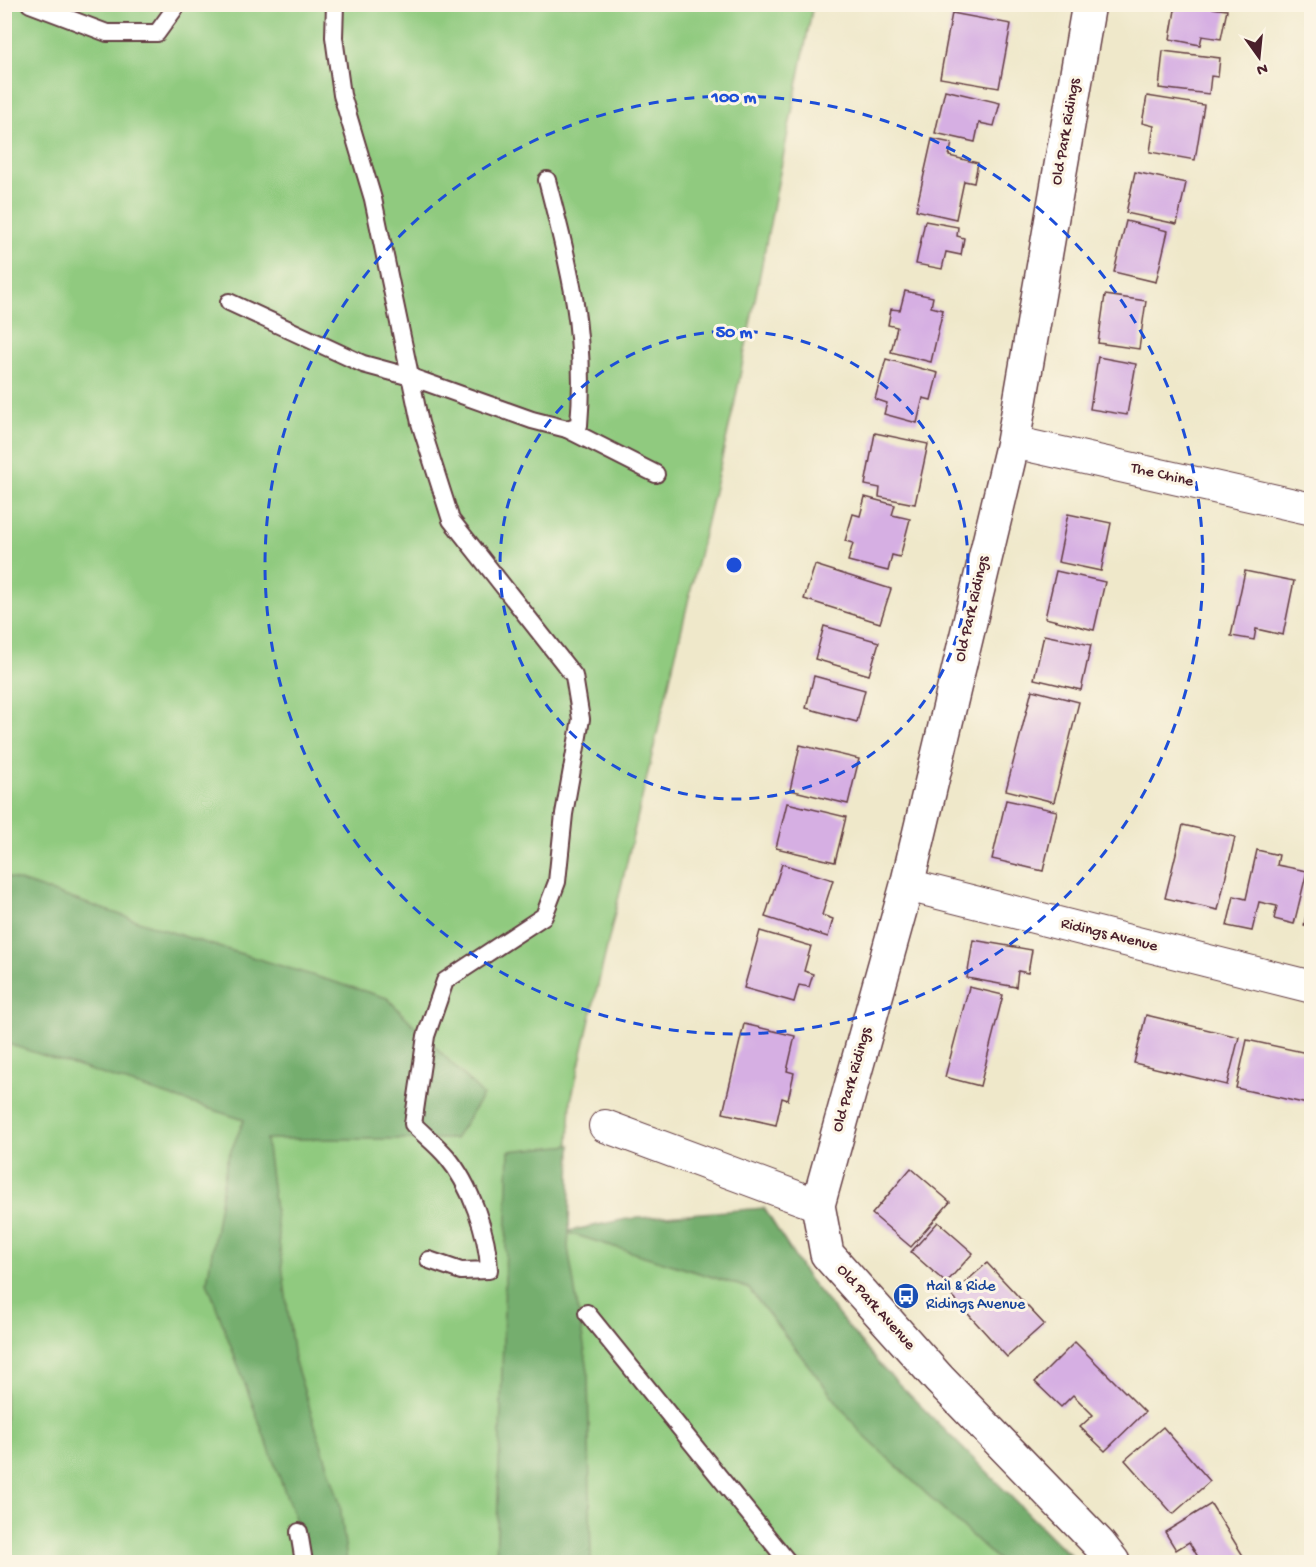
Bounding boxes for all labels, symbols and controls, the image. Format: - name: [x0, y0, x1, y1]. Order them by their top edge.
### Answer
- north arrow: [1229, 27, 1289, 87]
- text: N: [1254, 58, 1269, 79]
- street label: Old Park Ridings: [1048, 76, 1086, 187]
- text: 100 m: [711, 88, 757, 109]
- text: 50 m: [716, 323, 753, 344]
- street label: The Chine: [1128, 459, 1196, 493]
- street label: Old Park Ridings: [952, 553, 995, 664]
- centre of rings: [724, 555, 744, 575]
- street label: Ridings Avenue: [1059, 915, 1160, 957]
- street label: Old Park Ridings: [829, 1024, 877, 1134]
- street label: Old Park Avenue: [832, 1261, 919, 1355]
- place label: Hail & Ride Ridings Avenue: [926, 1278, 1026, 1315]
- bus stop icon: Hail & Ride Ridings Avenue: [891, 1281, 921, 1311]

